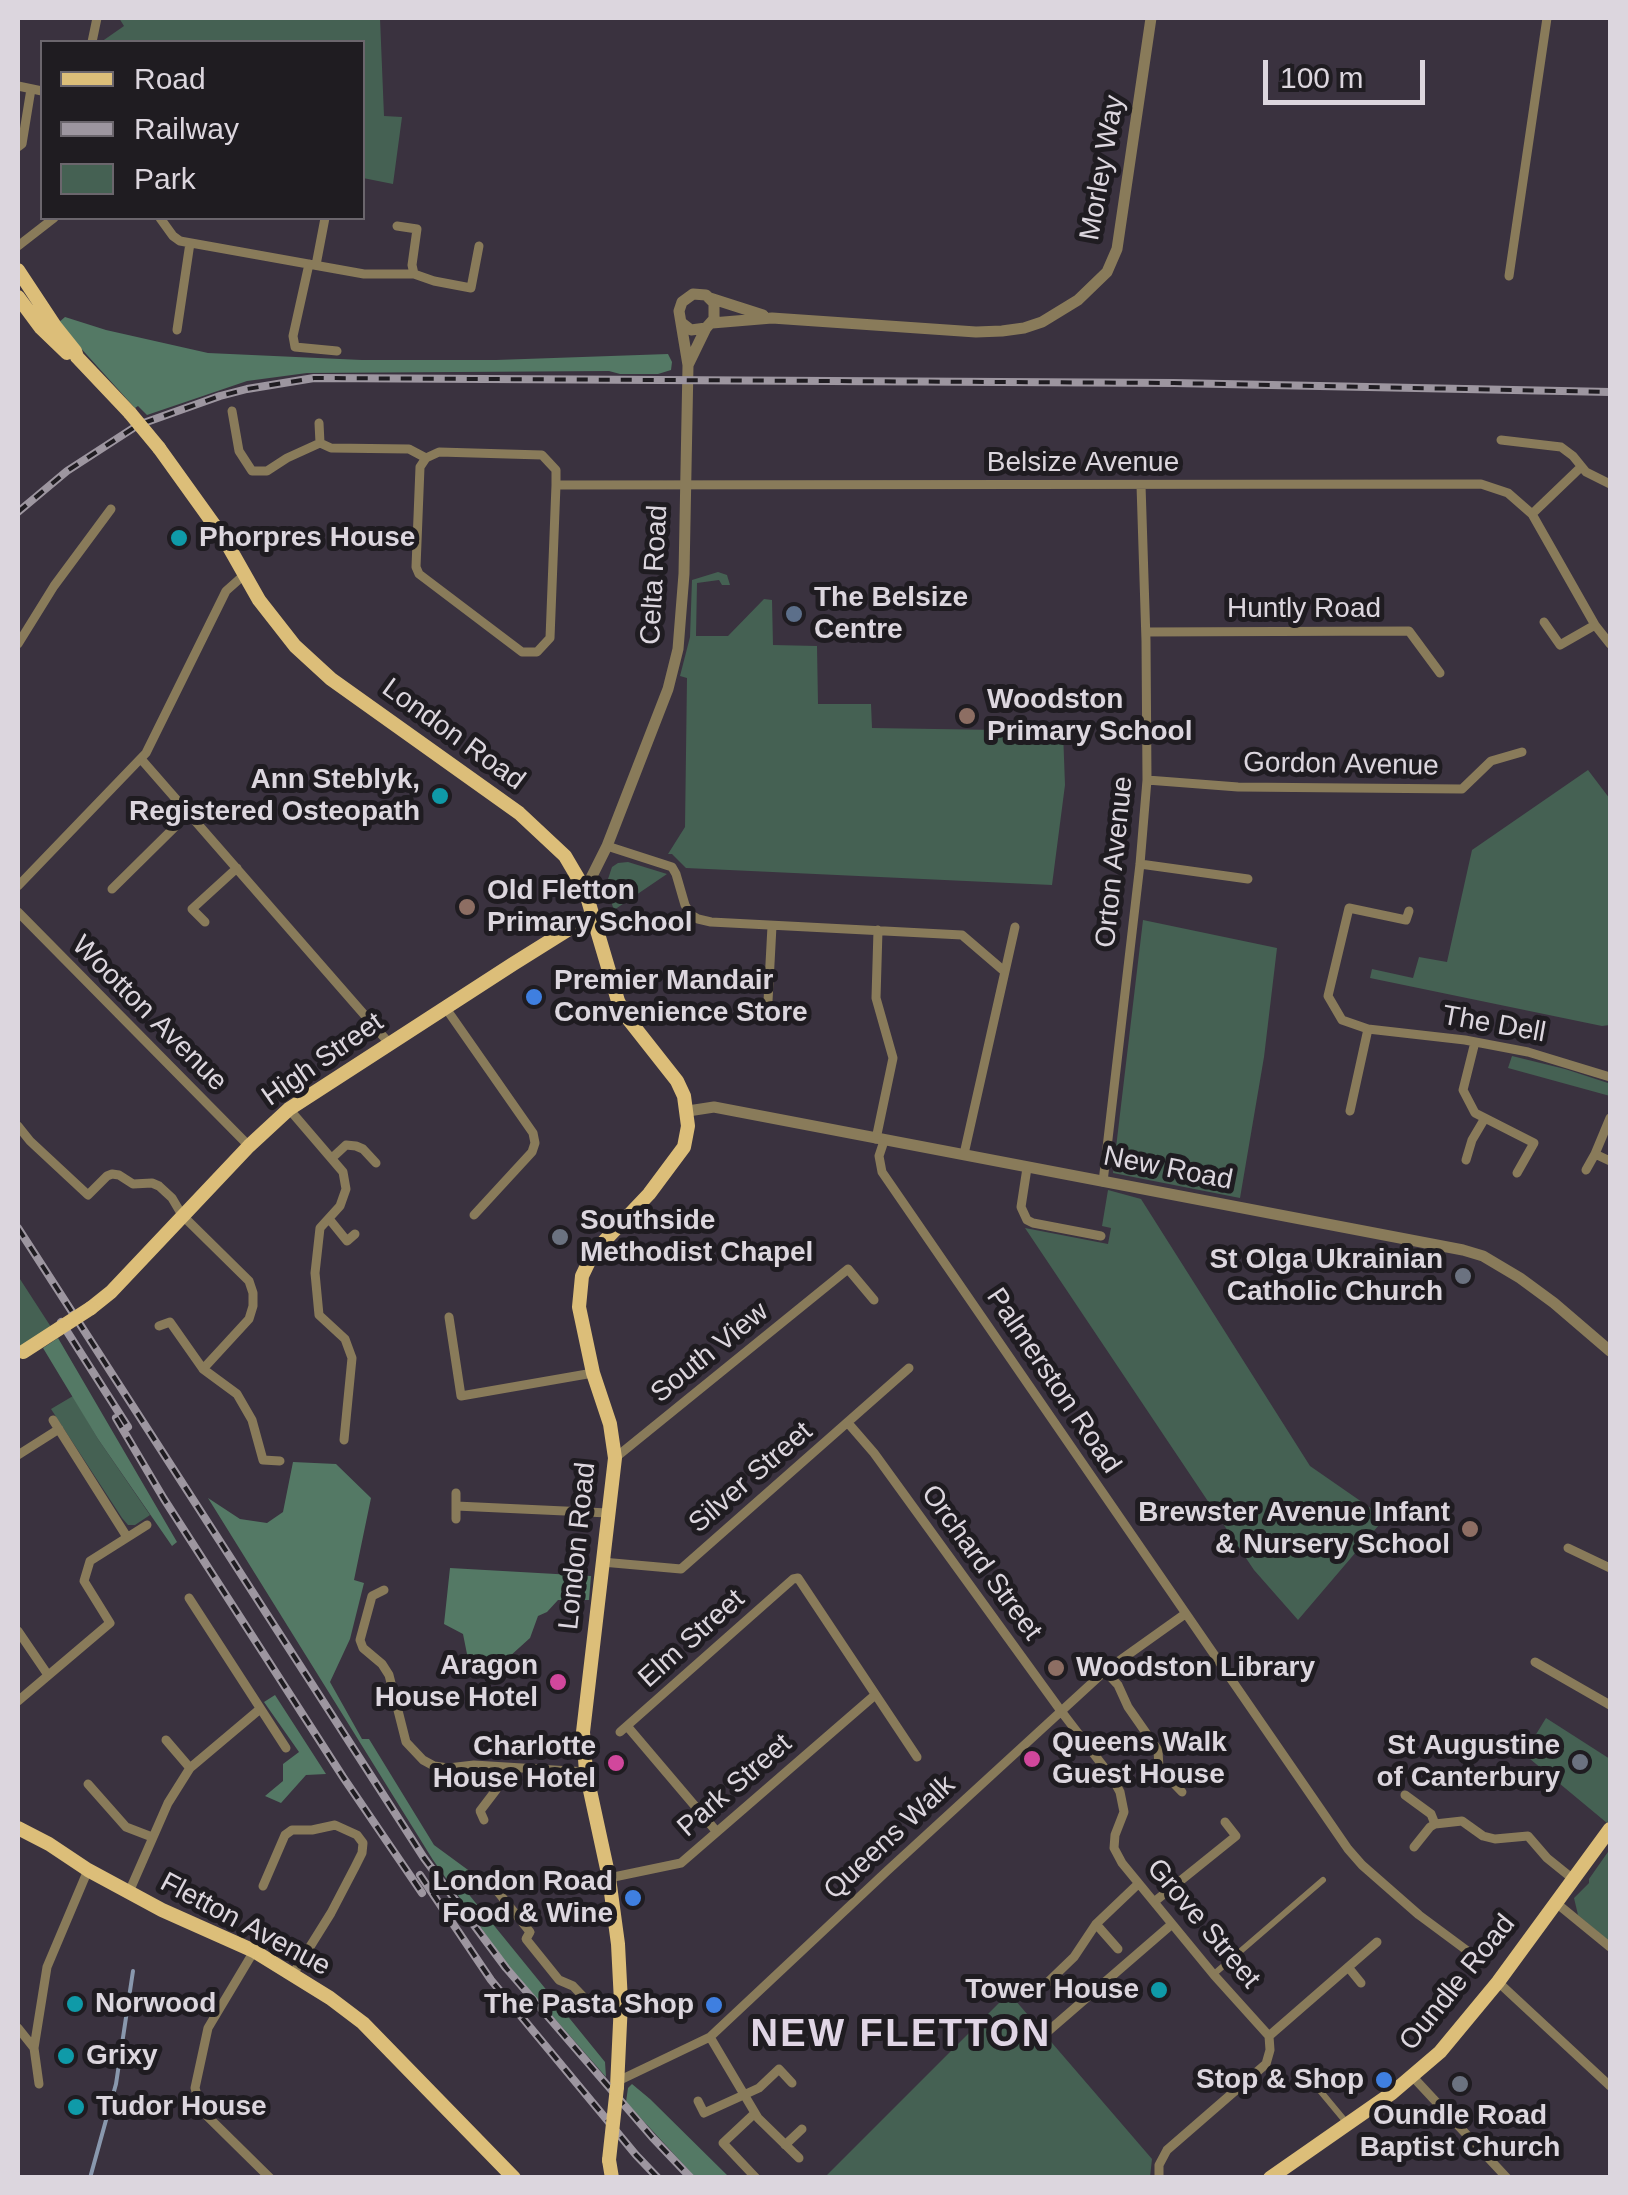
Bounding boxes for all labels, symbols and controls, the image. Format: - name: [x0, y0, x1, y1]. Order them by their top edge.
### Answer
- legend: [40, 40, 365, 220]
- scale bar: [1268, 40, 1430, 102]
- text: 100 m: [1280, 61, 1363, 94]
- text: Road: [134, 62, 206, 95]
- street label: Morley Way: [1074, 93, 1132, 243]
- text: Railway: [134, 112, 239, 145]
- text: Park: [134, 162, 196, 195]
- street label: Belsize Avenue: [987, 446, 1179, 480]
- street label: Celta Road: [635, 504, 675, 646]
- place label: Phorpres House: [199, 521, 415, 555]
- marker: Phorpres House: [168, 527, 190, 549]
- place label: The Belsize Centre: [814, 581, 968, 647]
- street label: Huntly Road: [1227, 592, 1381, 626]
- marker: The Belsize Centre: [783, 603, 805, 625]
- street label: London Road: [375, 672, 531, 798]
- place label: Woodston Primary School: [987, 683, 1192, 749]
- marker: Woodston Primary School: [956, 705, 978, 727]
- street label: Gordon Avenue: [1243, 746, 1439, 784]
- place label: Ann Steblyk, Registered Osteopath: [129, 763, 420, 829]
- street label: Orton Avenue: [1089, 775, 1141, 949]
- marker: Ann Steblyk, Registered Osteopath: [429, 785, 451, 807]
- place label: Old Fletton Primary School: [487, 874, 692, 940]
- marker: Old Fletton Primary School: [456, 896, 478, 918]
- street label: Wootton Avenue: [64, 929, 234, 1099]
- place label: Premier Mandair Convenience Store: [554, 964, 808, 1030]
- marker: Premier Mandair Convenience Store: [523, 986, 545, 1008]
- street label: The Dell: [1440, 999, 1548, 1051]
- street label: High Street: [256, 1006, 390, 1114]
- street label: New Road: [1101, 1140, 1235, 1198]
- place label: Southside Methodist Chapel: [580, 1204, 813, 1270]
- marker: Southside Methodist Chapel: [549, 1226, 571, 1248]
- place label: St Olga Ukrainian Catholic Church: [1210, 1243, 1443, 1309]
- marker: St Olga Ukrainian Catholic Church: [1452, 1265, 1474, 1287]
- street label: Palmerston Road: [979, 1282, 1127, 1480]
- street label: South View: [645, 1296, 775, 1410]
- street label: Silver Street: [682, 1415, 820, 1541]
- street label: London Road: [553, 1461, 603, 1631]
- street label: Orchard Street: [913, 1479, 1049, 1647]
- place label: Brewster Avenue Infant & Nursery School: [1138, 1496, 1450, 1562]
- marker: Brewster Avenue Infant & Nursery School: [1459, 1518, 1481, 1540]
- street label: Elm Street: [632, 1583, 752, 1695]
- place label: Aragon House Hotel: [375, 1649, 538, 1715]
- place label: Woodston Library: [1076, 1651, 1315, 1685]
- marker: Woodston Library: [1045, 1657, 1067, 1679]
- marker: Aragon House Hotel: [547, 1671, 569, 1693]
- place label: Queens Walk Guest House: [1052, 1726, 1227, 1792]
- street label: Park Street: [671, 1727, 799, 1845]
- place label: St Augustine of Canterbury: [1376, 1729, 1560, 1795]
- place label: Charlotte House Hotel: [433, 1730, 596, 1796]
- marker: Queens Walk Guest House: [1021, 1748, 1043, 1770]
- marker: St Augustine of Canterbury: [1569, 1751, 1591, 1773]
- marker: Charlotte House Hotel: [605, 1752, 627, 1774]
- street label: Queens Walk: [817, 1769, 963, 1907]
- street label: Grove Street: [1139, 1852, 1267, 1996]
- place label: London Road Food & Wine: [433, 1865, 613, 1931]
- street label: Fletton Avenue: [154, 1866, 336, 1984]
- marker: London Road Food & Wine: [622, 1887, 644, 1909]
- street label: Oundle Road: [1393, 1908, 1523, 2058]
- place label: Tower House: [965, 1973, 1139, 2007]
- marker: Tower House: [1148, 1979, 1170, 2001]
- place label: Norwood: [95, 1987, 216, 2021]
- place label: The Pasta Shop: [484, 1988, 694, 2022]
- marker: Norwood: [64, 1993, 86, 2015]
- marker: The Pasta Shop: [703, 1994, 725, 2016]
- district label: NEW FLETTON: [750, 2013, 1052, 2059]
- place label: Grixy: [86, 2039, 158, 2073]
- marker: Grixy: [55, 2045, 77, 2067]
- place label: Stop & Shop: [1196, 2063, 1364, 2097]
- marker: Stop & Shop: [1373, 2069, 1395, 2091]
- marker: Oundle Road Baptist Church: [1449, 2073, 1471, 2095]
- place label: Tudor House: [96, 2090, 267, 2124]
- marker: Tudor House: [65, 2096, 87, 2118]
- place label: Oundle Road Baptist Church: [1360, 2099, 1560, 2165]

